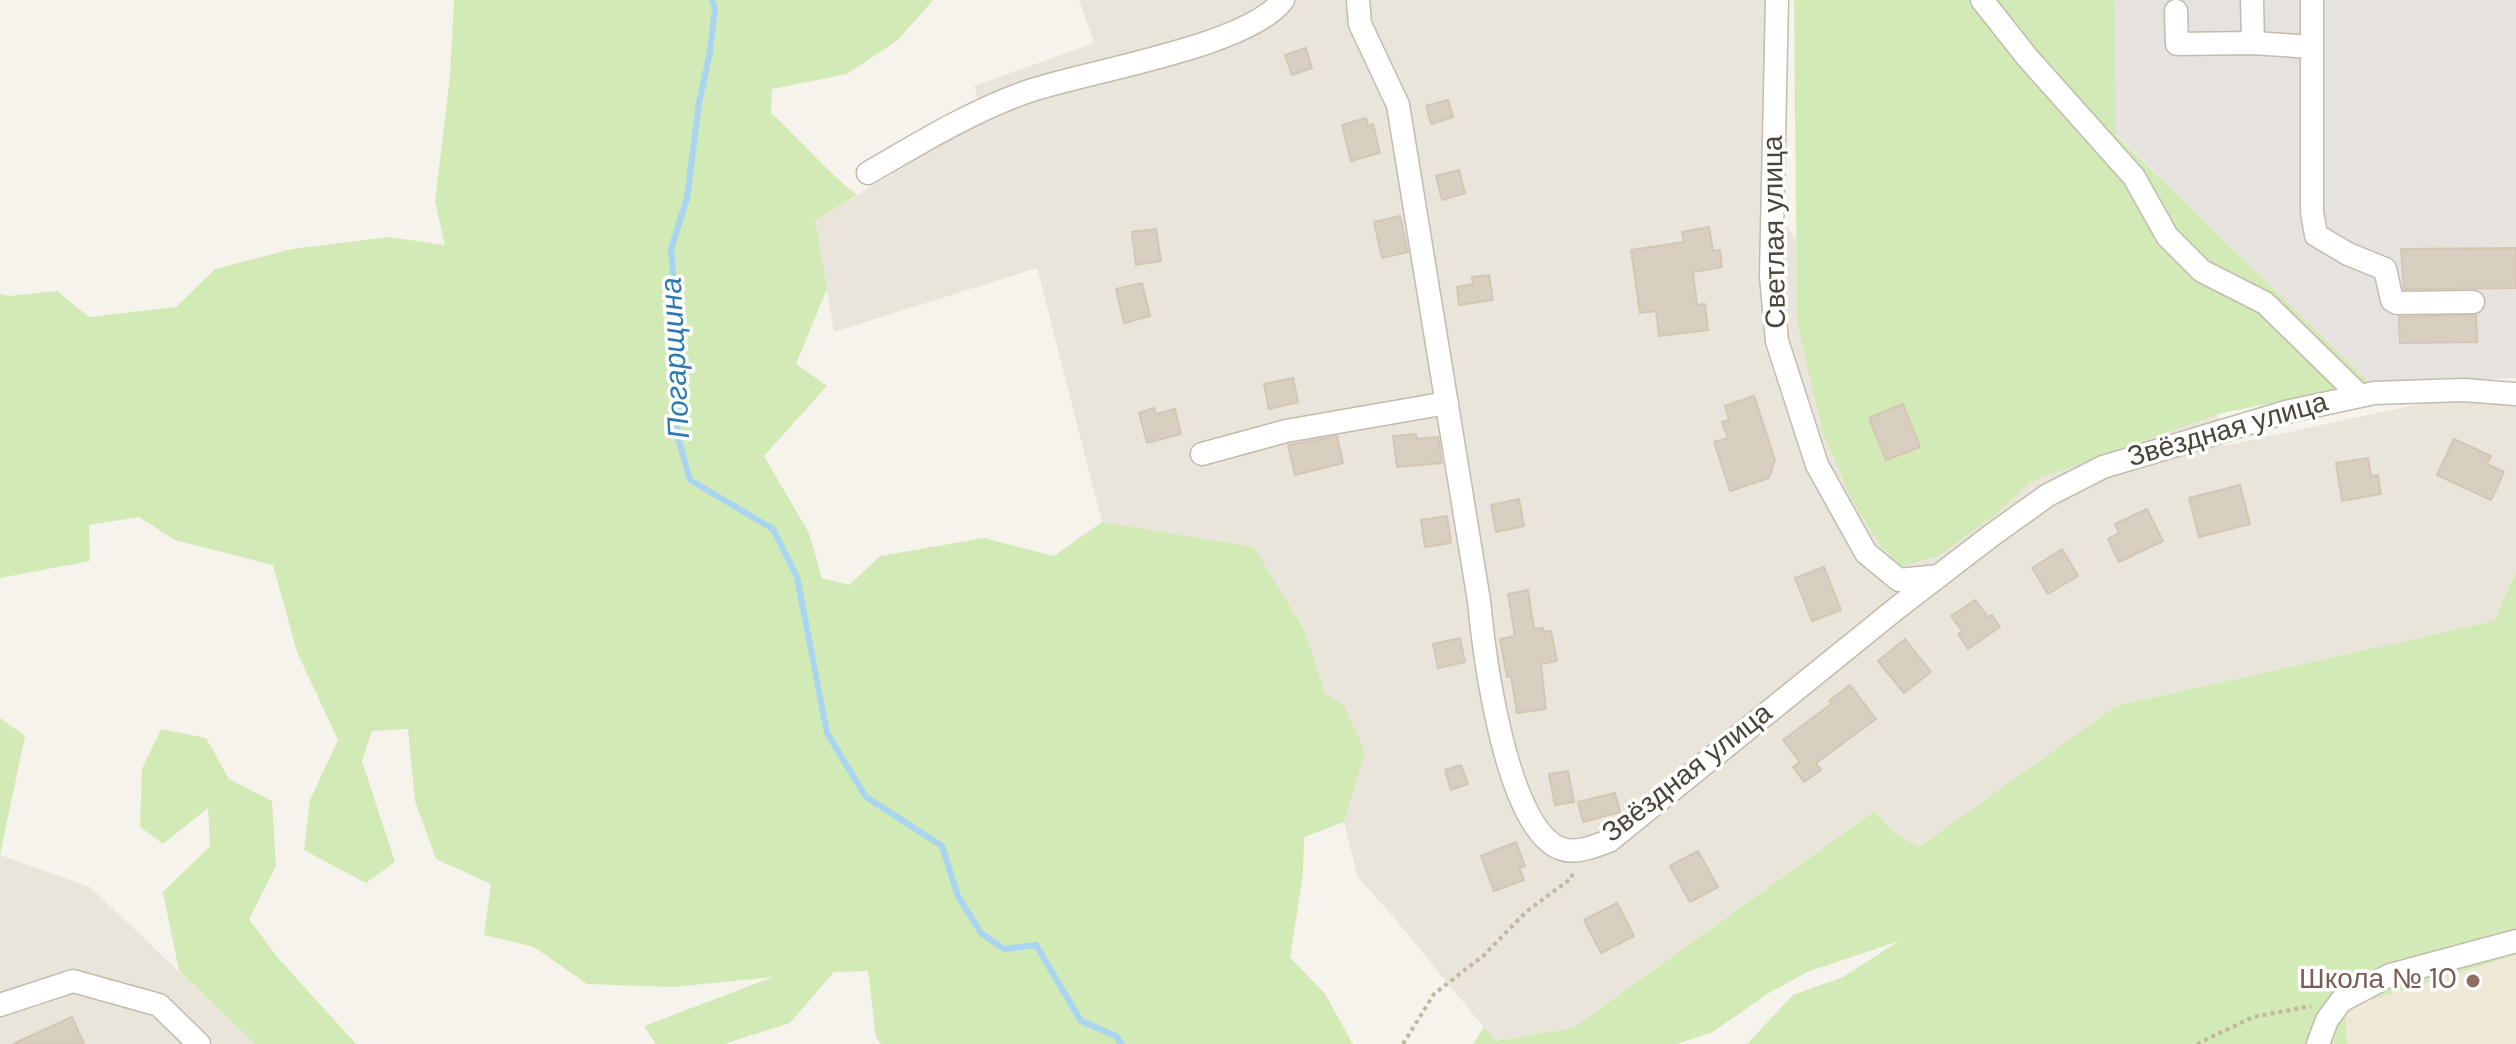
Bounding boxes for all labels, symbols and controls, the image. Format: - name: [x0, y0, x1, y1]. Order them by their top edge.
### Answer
- street label: Светлая улица: [1758, 135, 1794, 329]
- water label: Погарщина: [655, 276, 699, 440]
- street label: Звёздная улица: [2124, 386, 2332, 476]
- street label: Звёздная улица: [1596, 697, 1780, 851]
- place label: Школа № 10: [2299, 964, 2457, 998]
- marker: Школа № 10: [2464, 972, 2482, 990]

